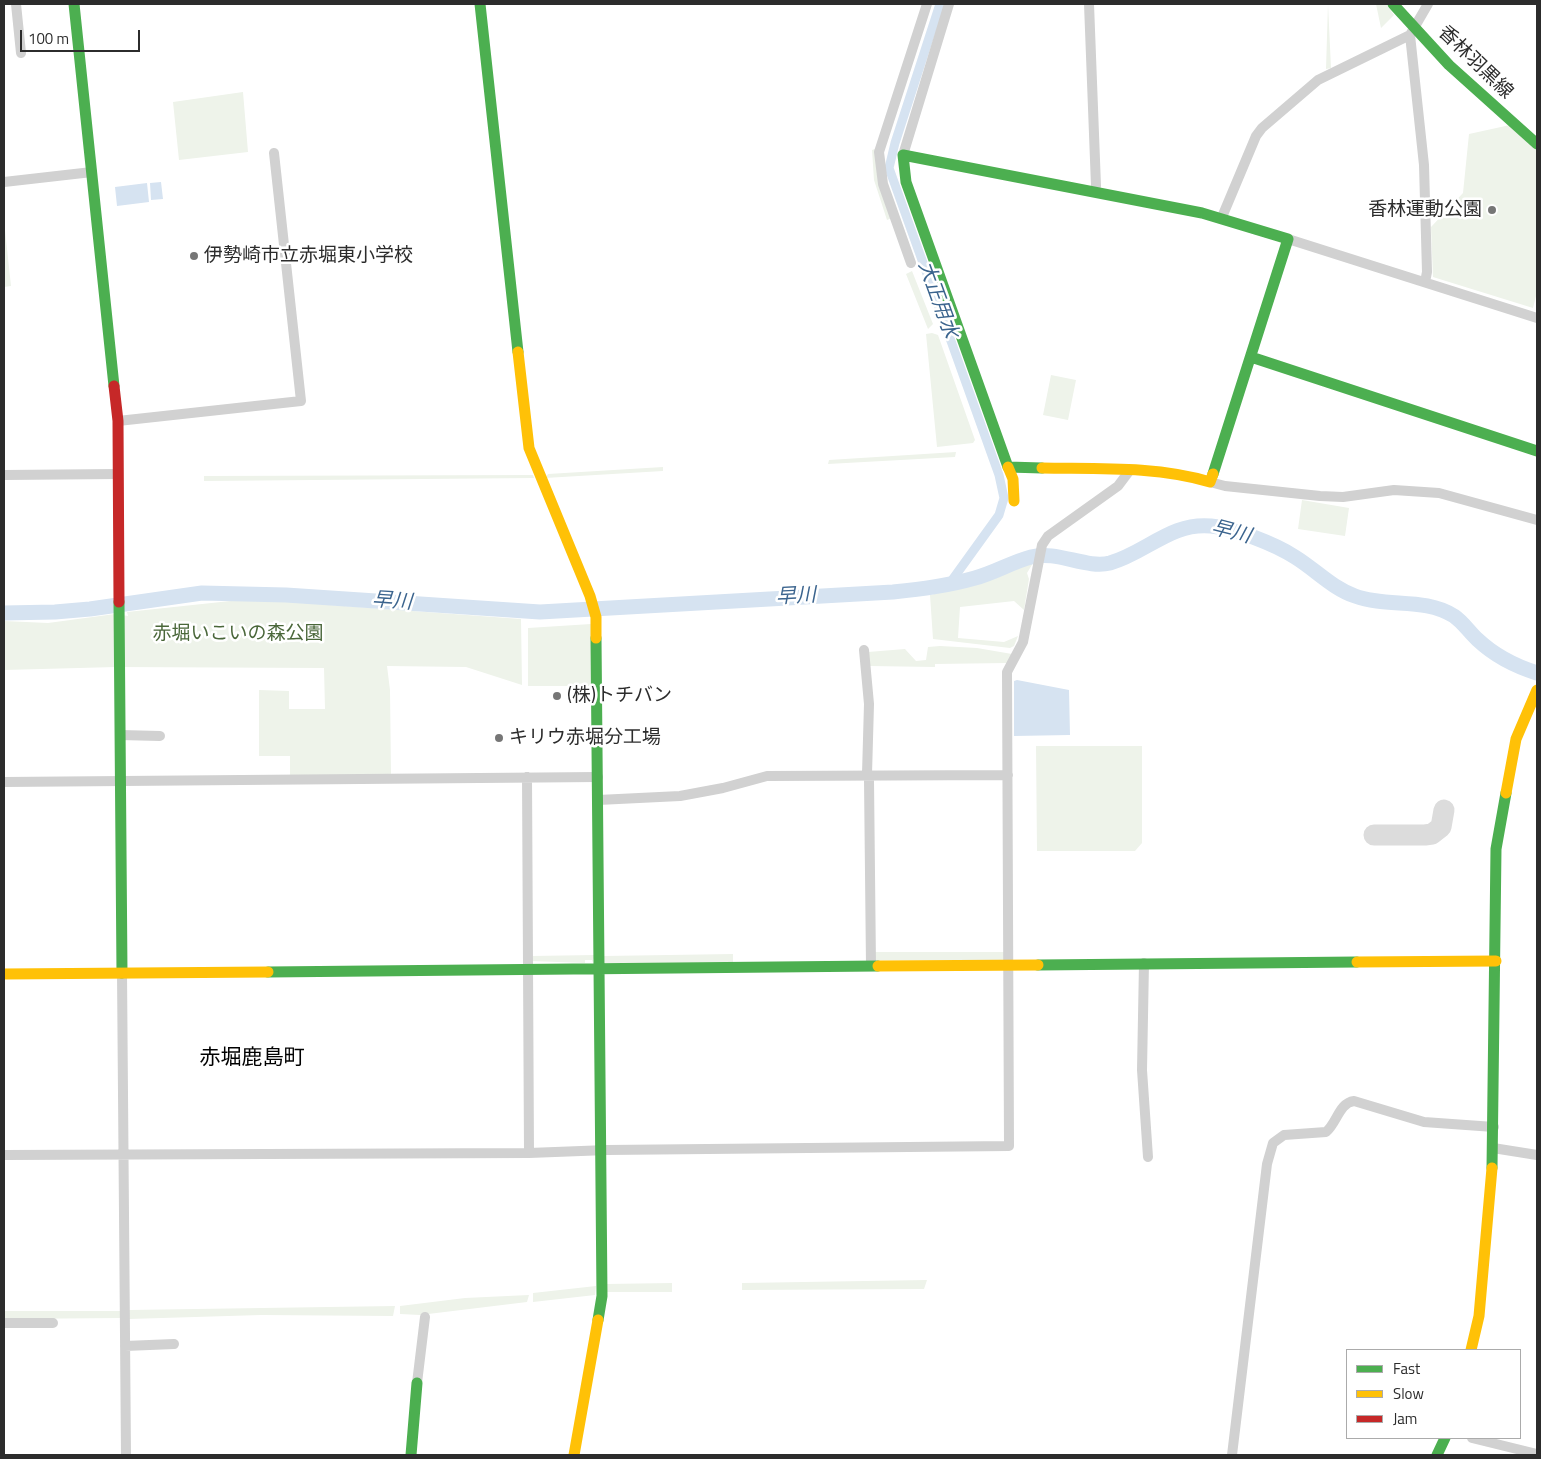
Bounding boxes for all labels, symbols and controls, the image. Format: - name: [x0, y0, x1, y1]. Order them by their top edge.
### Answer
- scale bar: [22, 20, 142, 52]
- street label: 香林羽黒線: [1433, 22, 1517, 104]
- text: 100 m: [28, 27, 69, 50]
- place label: 香林運動公園: [1368, 199, 1482, 221]
- marker: 香林運動公園: [1486, 204, 1498, 216]
- place label: 伊勢崎市立赤堀東小学校: [204, 245, 413, 267]
- marker: 伊勢崎市立赤堀東小学校: [188, 250, 200, 262]
- water label: 大正用水: [912, 258, 962, 342]
- water label: 早川: [1209, 517, 1253, 549]
- water label: 早川: [775, 584, 817, 610]
- water label: 早川: [371, 589, 413, 615]
- park label: 赤堀いこいの森公園: [153, 623, 323, 645]
- place label: (株)トチバン: [567, 685, 672, 707]
- marker: (株)トチバン: [551, 690, 563, 702]
- place label: キリウ赤堀分工場: [509, 727, 661, 749]
- marker: キリウ赤堀分工場: [493, 732, 505, 744]
- district label: 赤堀鹿島町: [200, 1046, 304, 1072]
- legend: [1346, 1349, 1521, 1439]
- text: Fast: [1393, 1357, 1420, 1380]
- text: Slow: [1393, 1382, 1424, 1405]
- text: Jam: [1393, 1407, 1417, 1430]

